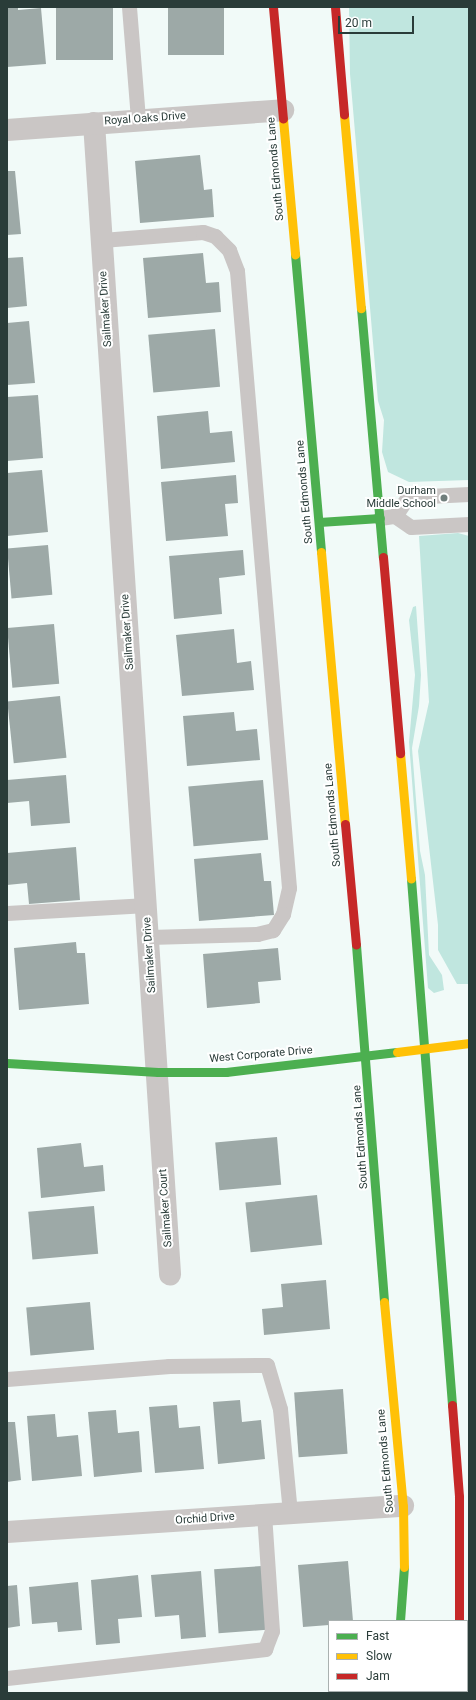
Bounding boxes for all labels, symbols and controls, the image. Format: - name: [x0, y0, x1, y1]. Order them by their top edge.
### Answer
- scale bar: [340, 8, 416, 34]
- text: 20 m: [345, 16, 372, 30]
- street label: Royal Oaks Drive: [104, 110, 186, 128]
- street label: South Edmonds Lane: [265, 117, 287, 221]
- street label: Sailmaker Drive: [97, 271, 115, 347]
- street label: South Edmonds Lane: [294, 440, 316, 544]
- place label: Durham Middle School: [367, 485, 436, 511]
- marker: Durham Middle School: [439, 493, 449, 503]
- street label: Sailmaker Drive: [119, 594, 137, 670]
- street label: South Edmonds Lane: [322, 763, 344, 867]
- street label: Sailmaker Drive: [141, 917, 159, 993]
- street label: West Corporate Drive: [209, 1044, 313, 1066]
- street label: South Edmonds Lane: [351, 1085, 371, 1189]
- street label: Sailmaker Court: [157, 1168, 175, 1248]
- street label: South Edmonds Lane: [375, 1409, 397, 1513]
- street label: Orchid Drive: [175, 1510, 235, 1528]
- legend: [328, 1620, 468, 1692]
- text: Fast: [366, 1629, 389, 1643]
- text: Slow: [366, 1649, 392, 1663]
- text: Jam: [366, 1669, 390, 1683]

